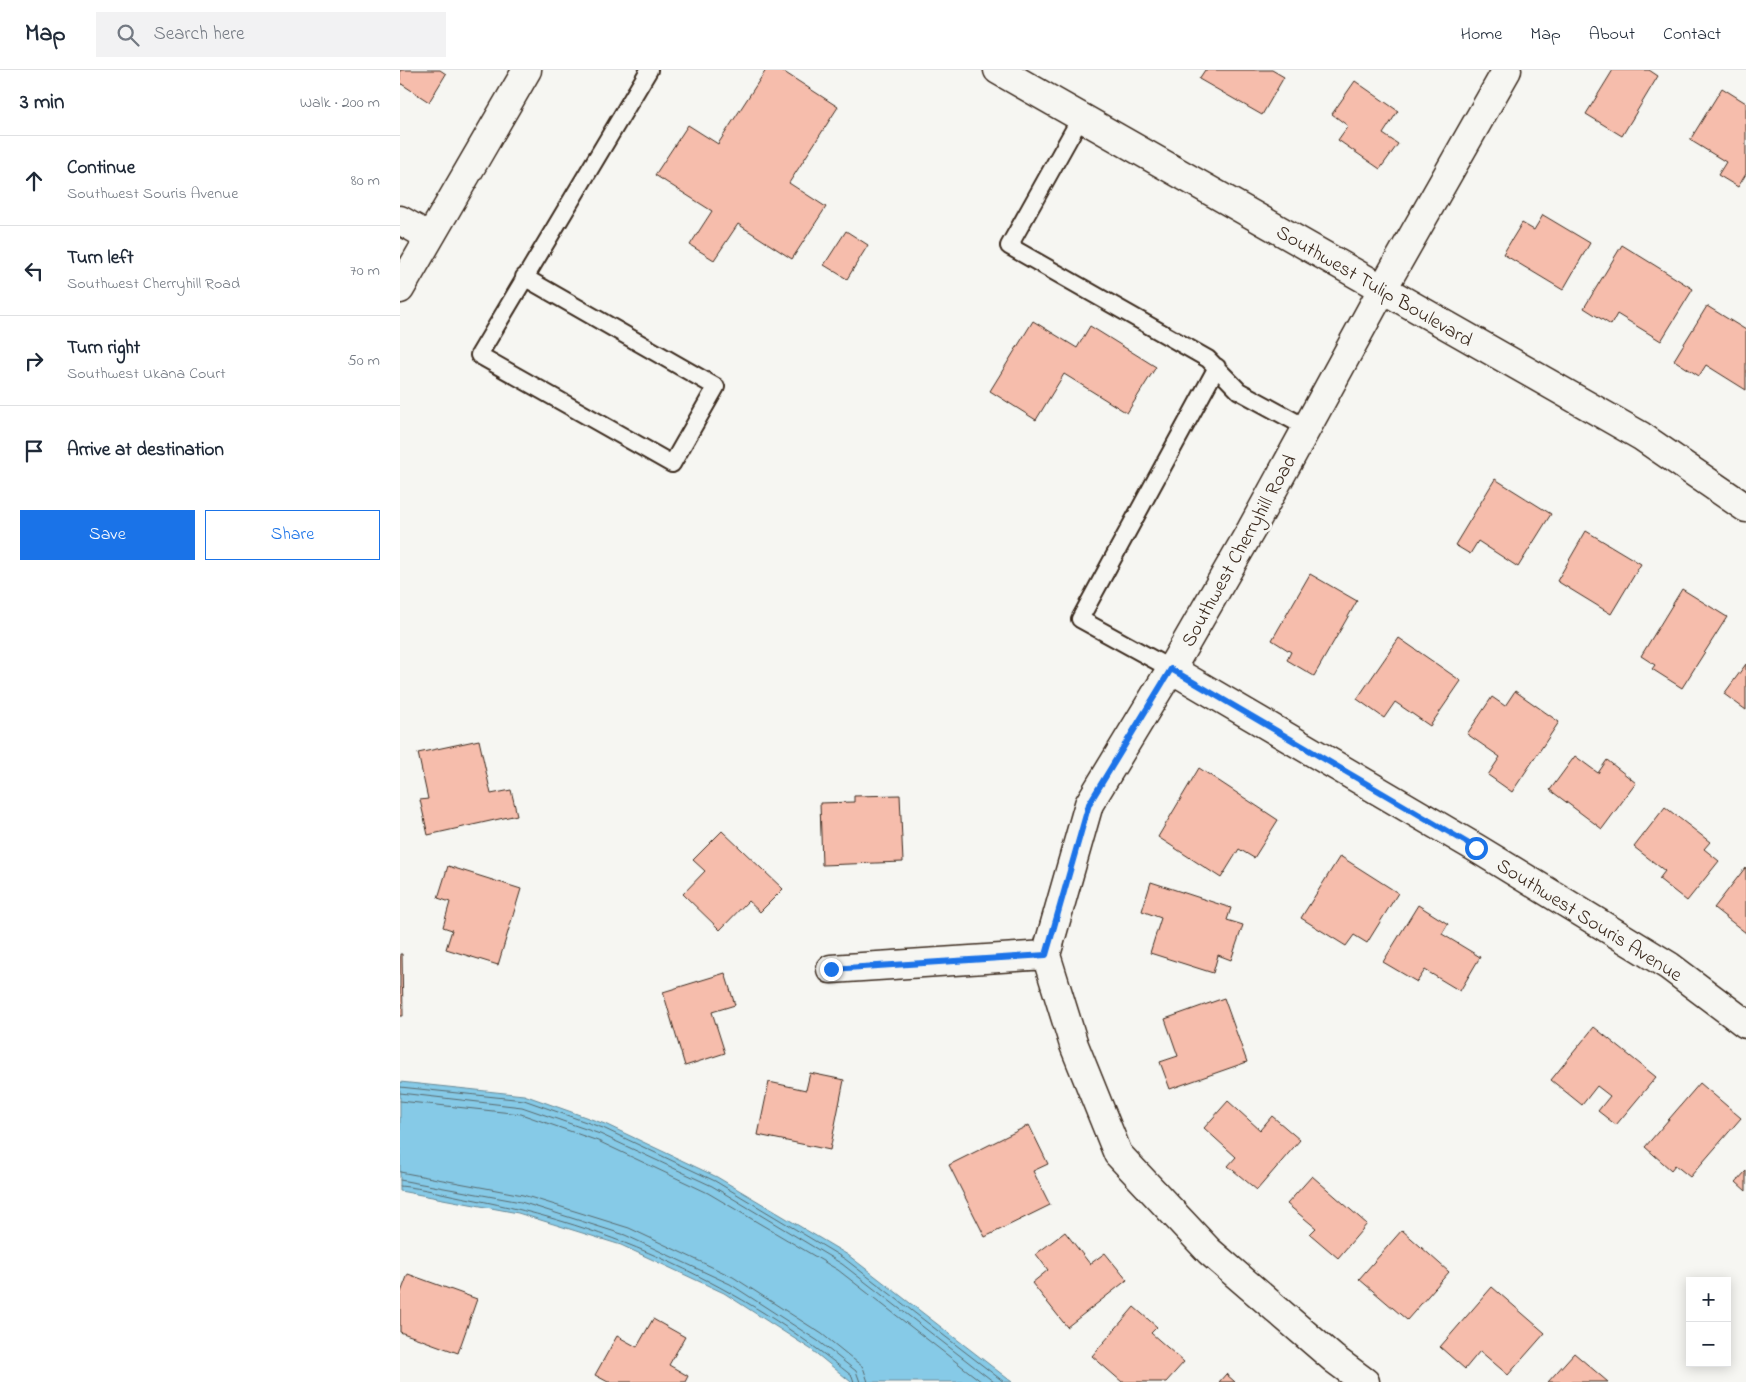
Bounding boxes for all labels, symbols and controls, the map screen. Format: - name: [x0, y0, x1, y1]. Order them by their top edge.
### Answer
- search box: [96, 12, 446, 57]
- text: Map: [25, 17, 66, 52]
- icon: search: [114, 21, 142, 49]
- text: Search here: [154, 21, 245, 48]
- text: Home: [1461, 22, 1502, 48]
- text: Map: [1530, 22, 1561, 48]
- text: About: [1589, 22, 1635, 48]
- text: Contact: [1663, 22, 1721, 48]
- text: 3 min: [20, 88, 64, 118]
- text: Walk · 200 m: [300, 91, 380, 115]
- text: Continue: [67, 155, 135, 182]
- icon: ahead: [20, 167, 48, 195]
- text: 80 m: [351, 169, 380, 193]
- text: Southwest Souris Avenue: [67, 182, 238, 206]
- street label: Southwest Tulip Boulevard: [1270, 219, 1477, 355]
- text: Turn left: [67, 245, 134, 272]
- icon: left: [20, 257, 48, 285]
- text: 70 m: [350, 259, 380, 283]
- text: Southwest Cherryhill Road: [67, 272, 240, 296]
- text: Turn right: [67, 335, 140, 362]
- icon: right: [20, 347, 48, 375]
- text: 50 m: [348, 349, 380, 373]
- text: Southwest Ukana Court: [67, 362, 226, 386]
- icon: arrive: [20, 437, 48, 465]
- text: Arrive at destination: [67, 437, 224, 464]
- street label: Southwest Cherryhill Road: [1175, 450, 1305, 653]
- button: Save: [20, 510, 195, 560]
- button: Share: [205, 510, 380, 560]
- route start: [1465, 837, 1488, 860]
- street label: Southwest Souris Avenue: [1490, 852, 1687, 990]
- route end: [820, 958, 843, 981]
- map controls: [1686, 1277, 1731, 1367]
- button: +: [1686, 1277, 1731, 1322]
- button: −: [1686, 1322, 1731, 1367]

